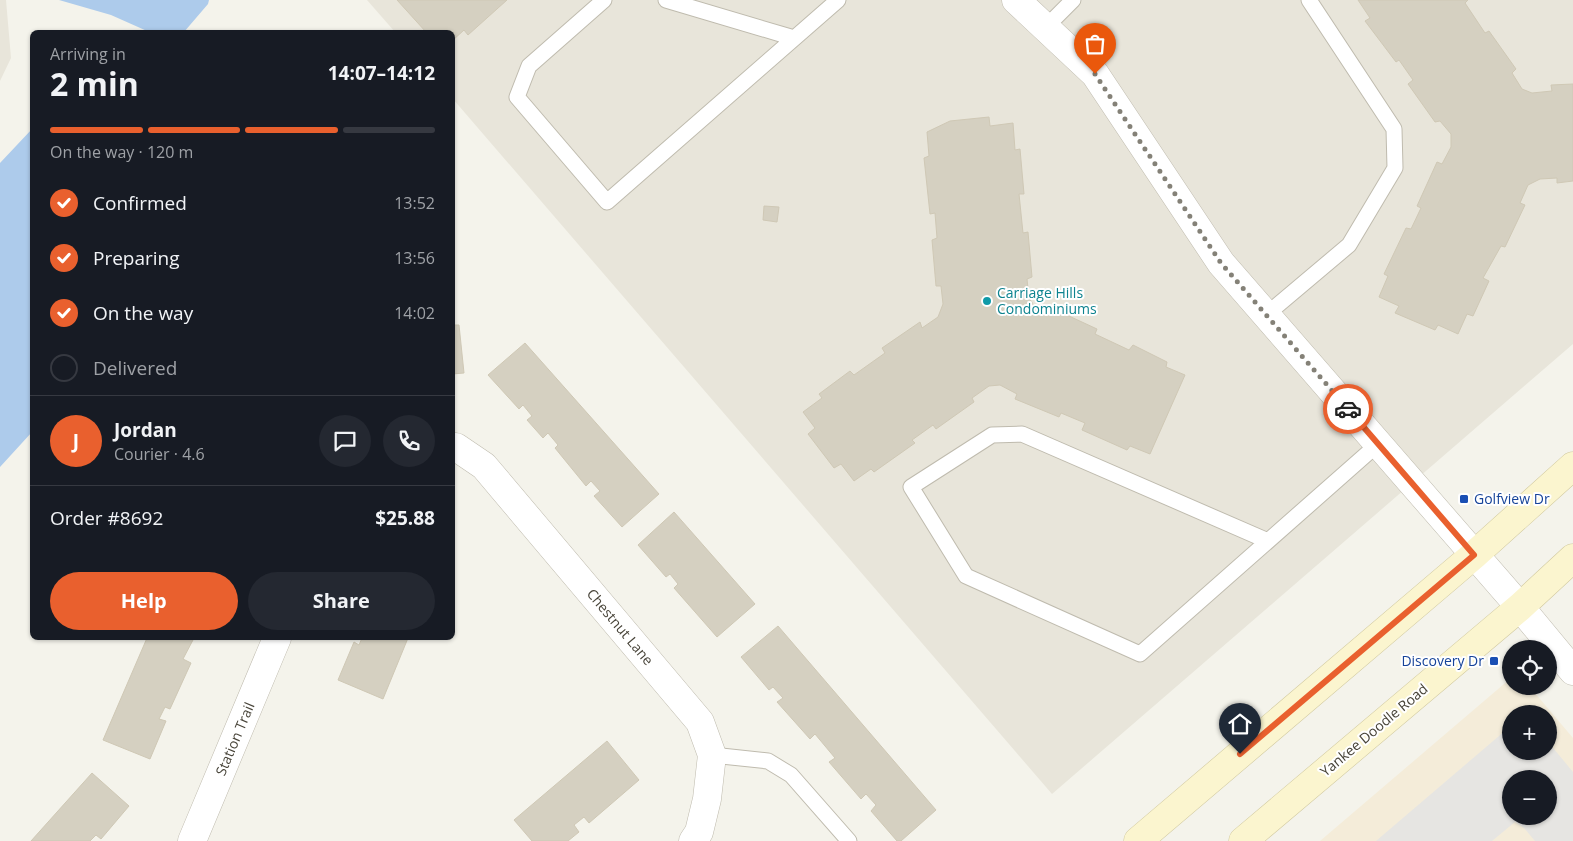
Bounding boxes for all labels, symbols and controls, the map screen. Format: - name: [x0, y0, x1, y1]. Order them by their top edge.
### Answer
- pin: [1074, 23, 1116, 74]
- icon: bag: [1081, 30, 1109, 58]
- text: Arriving in: [50, 43, 126, 65]
- text: 14:07–14:12: [328, 60, 435, 86]
- text: 2 min: [50, 62, 139, 105]
- text: On the way · 120 m: [50, 141, 193, 163]
- icon: check: [50, 189, 78, 217]
- text: Confirmed: [93, 190, 187, 216]
- text: 13:52: [394, 192, 435, 214]
- icon: check: [50, 244, 78, 272]
- text: Preparing: [93, 245, 180, 271]
- text: 13:56: [394, 247, 435, 269]
- place label: Carriage Hills Condominiums: [997, 283, 1097, 318]
- marker: Carriage Hills Condominiums: [981, 295, 993, 307]
- icon: check: [50, 299, 78, 327]
- text: On the way: [93, 300, 193, 326]
- text: 14:02: [394, 302, 435, 324]
- text: Delivered: [93, 355, 177, 381]
- courier: [1323, 384, 1373, 434]
- icon: car: [1334, 395, 1362, 423]
- button: chat: [319, 415, 371, 467]
- button: phone: [383, 415, 435, 467]
- text: Jordan: [114, 417, 177, 443]
- text: J: [73, 428, 79, 454]
- text: Courier · 4.6: [114, 443, 205, 465]
- place label: Golfview Dr: [1474, 489, 1550, 508]
- marker: Golfview Dr: [1458, 493, 1470, 505]
- text: Order #8692: [50, 505, 163, 531]
- text: $25.88: [375, 505, 435, 531]
- button: Help: [50, 572, 238, 630]
- button: Share: [248, 572, 435, 630]
- street label: Chestnut Lane: [583, 584, 658, 669]
- map controls: [1502, 640, 1557, 825]
- button: locate: [1502, 640, 1557, 695]
- place label: Discovery Dr: [1401, 651, 1484, 670]
- marker: Discovery Dr: [1488, 655, 1500, 667]
- street label: Yankee Doodle Road: [1316, 679, 1431, 780]
- street label: Station Trail: [211, 699, 259, 778]
- pin: [1219, 703, 1261, 754]
- button: +: [1502, 705, 1557, 760]
- icon: home: [1226, 710, 1254, 738]
- button: −: [1502, 770, 1557, 825]

